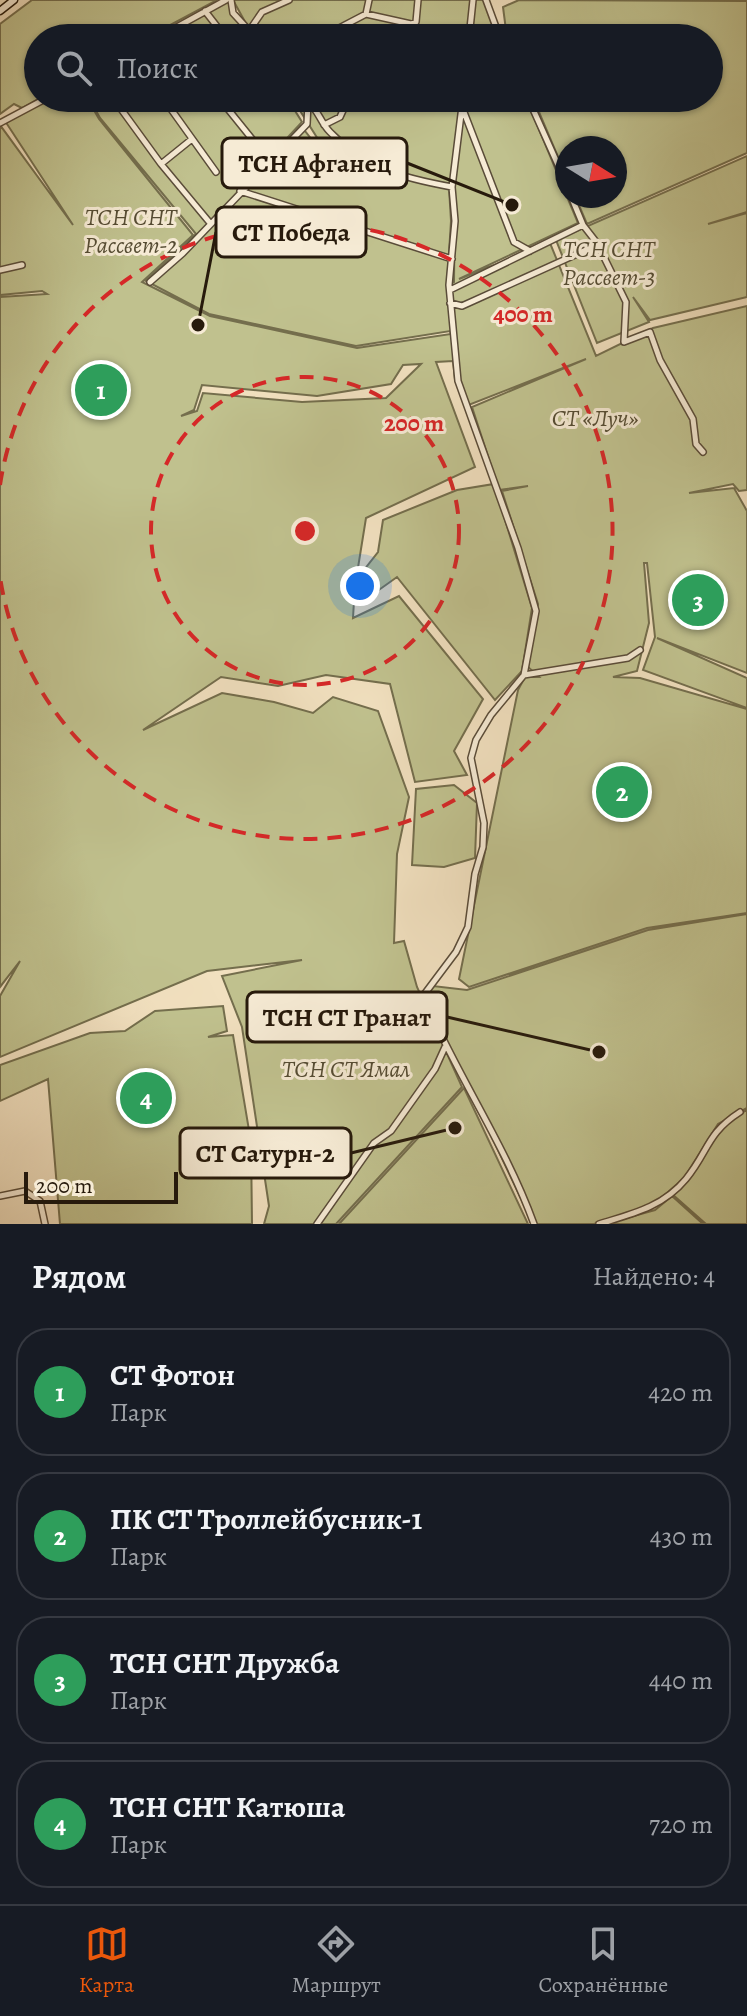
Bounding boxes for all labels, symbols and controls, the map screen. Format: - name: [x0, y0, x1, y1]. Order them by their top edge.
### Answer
- search box: [24, 24, 723, 112]
- icon: search: [52, 46, 96, 90]
- text: Поиск: [116, 48, 198, 88]
- north arrow: [555, 136, 627, 208]
- callout: ТСН Афганец: [222, 138, 407, 188]
- text: ТСН Афганец: [238, 146, 392, 181]
- park label: ТСН СНТ Рассвет-2: [84, 201, 178, 261]
- callout: СТ Победа: [216, 207, 366, 257]
- text: СТ Победа: [232, 215, 351, 250]
- park label: ТСН СНТ Рассвет-3: [563, 233, 656, 293]
- text: 400 m: [493, 298, 553, 330]
- pin: 1: [75, 360, 127, 420]
- park label: СТ «Луч»: [552, 402, 638, 434]
- text: 200 m: [384, 407, 444, 439]
- centre of rings: [291, 517, 319, 545]
- your location: [340, 566, 380, 606]
- pin: 3: [672, 570, 724, 630]
- pin: 2: [596, 762, 648, 822]
- callout: ТСН СТ Гранат: [247, 992, 447, 1042]
- text: ТСН СТ Гранат: [263, 1000, 431, 1035]
- park label: ТСН СТ Ямал: [282, 1053, 411, 1085]
- pin: 4: [120, 1068, 172, 1128]
- callout: СТ Сатурн-2: [180, 1128, 351, 1178]
- text: СТ Сатурн-2: [195, 1136, 335, 1171]
- scale bar: [24, 1168, 178, 1204]
- text: 200 m: [36, 1171, 93, 1201]
- text: Рядом: [32, 1253, 126, 1300]
- text: Найдено: 4: [593, 1259, 715, 1294]
- text: СТ Фотон: [110, 1355, 235, 1395]
- text: 1: [55, 1375, 65, 1410]
- text: 420 m: [648, 1375, 713, 1410]
- text: Парк: [110, 1395, 167, 1430]
- text: ПК СТ Троллейбусник-1: [110, 1499, 422, 1539]
- text: 2: [54, 1519, 66, 1554]
- text: 430 m: [650, 1519, 713, 1554]
- text: Парк: [110, 1539, 167, 1574]
- text: ТСН СНТ Дружба: [110, 1643, 339, 1683]
- text: 3: [54, 1663, 66, 1698]
- text: 440 m: [649, 1663, 713, 1698]
- text: Парк: [110, 1683, 167, 1718]
- text: ТСН СНТ Катюша: [110, 1787, 345, 1827]
- text: 4: [54, 1807, 66, 1842]
- text: 720 m: [649, 1807, 713, 1842]
- text: Парк: [110, 1827, 167, 1862]
- tab: Карта: [79, 1922, 134, 2000]
- tab: Маршрут: [292, 1922, 381, 2000]
- tab: Сохранённые: [538, 1922, 668, 2000]

